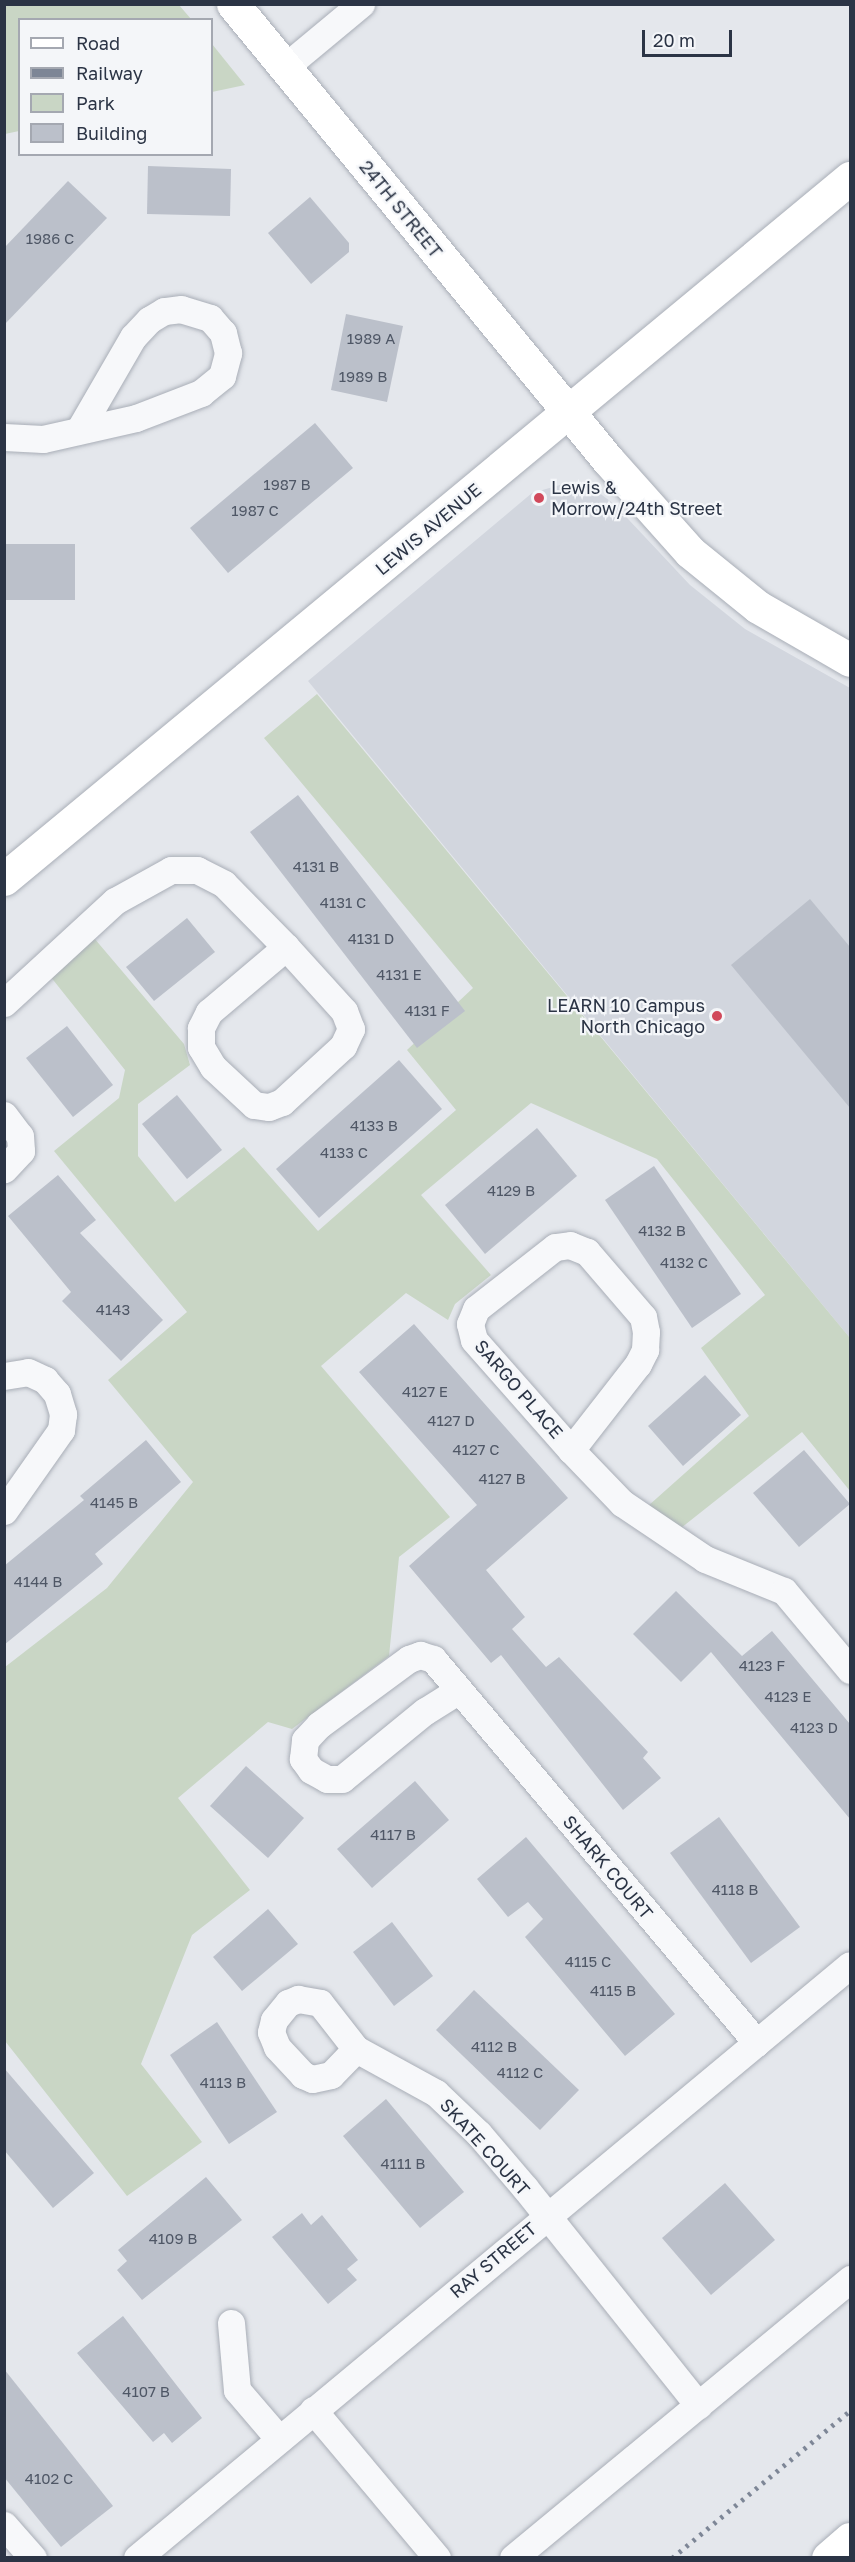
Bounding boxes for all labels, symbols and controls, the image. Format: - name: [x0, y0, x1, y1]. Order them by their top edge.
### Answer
- legend: [18, 18, 213, 156]
- scale bar: [645, 18, 735, 56]
- text: 20 m: [653, 29, 695, 51]
- text: Road: [76, 32, 120, 54]
- text: Railway: [76, 62, 143, 84]
- text: Park: [76, 92, 115, 114]
- text: Building: [76, 122, 147, 144]
- street label: 24TH STREET: [355, 156, 447, 262]
- house number: 1986 C: [26, 230, 74, 248]
- house number: 1989 A: [347, 330, 395, 348]
- house number: 1989 B: [339, 368, 387, 386]
- house number: 1987 B: [263, 476, 311, 494]
- place label: Lewis & Morrow/24th Street: [551, 477, 722, 520]
- street label: LEWIS AVENUE: [371, 478, 485, 580]
- marker: Lewis & Morrow/24th Street: [532, 491, 546, 505]
- house number: 1987 C: [231, 502, 279, 520]
- house number: 4131 B: [293, 858, 339, 876]
- house number: 4131 C: [320, 894, 366, 912]
- house number: 4131 D: [348, 930, 394, 948]
- house number: 4131 E: [376, 966, 422, 984]
- place label: LEARN 10 Campus North Chicago: [547, 995, 705, 1038]
- house number: 4131 F: [404, 1002, 450, 1020]
- marker: LEARN 10 Campus North Chicago: [710, 1009, 724, 1023]
- house number: 4133 B: [350, 1117, 398, 1135]
- house number: 4133 C: [320, 1144, 368, 1162]
- house number: 4129 B: [487, 1182, 535, 1200]
- house number: 4132 B: [638, 1222, 686, 1240]
- house number: 4132 C: [660, 1254, 708, 1272]
- house number: 4143: [96, 1301, 130, 1319]
- street label: SARGO PLACE: [470, 1335, 568, 1443]
- house number: 4127 E: [402, 1383, 448, 1401]
- house number: 4127 D: [427, 1412, 475, 1430]
- house number: 4127 C: [452, 1441, 500, 1459]
- house number: 4127 B: [479, 1470, 525, 1488]
- house number: 4145 B: [90, 1494, 138, 1512]
- house number: 4144 B: [14, 1573, 62, 1591]
- house number: 4123 F: [739, 1657, 785, 1675]
- house number: 4123 E: [765, 1688, 811, 1706]
- house number: 4123 D: [790, 1719, 838, 1737]
- street label: SHARK COURT: [558, 1811, 658, 1923]
- house number: 4117 B: [370, 1826, 416, 1844]
- house number: 4118 B: [712, 1881, 758, 1899]
- house number: 4115 C: [565, 1953, 611, 1971]
- house number: 4115 B: [590, 1982, 636, 2000]
- house number: 4112 B: [471, 2038, 517, 2056]
- house number: 4112 C: [497, 2064, 543, 2082]
- house number: 4113 B: [200, 2074, 246, 2092]
- street label: SKATE COURT: [436, 2094, 534, 2200]
- house number: 4111 B: [381, 2155, 425, 2173]
- street label: RAY STREET: [445, 2217, 541, 2303]
- house number: 4109 B: [149, 2230, 197, 2248]
- house number: 4107 B: [122, 2383, 170, 2401]
- house number: 4102 C: [25, 2470, 73, 2488]

